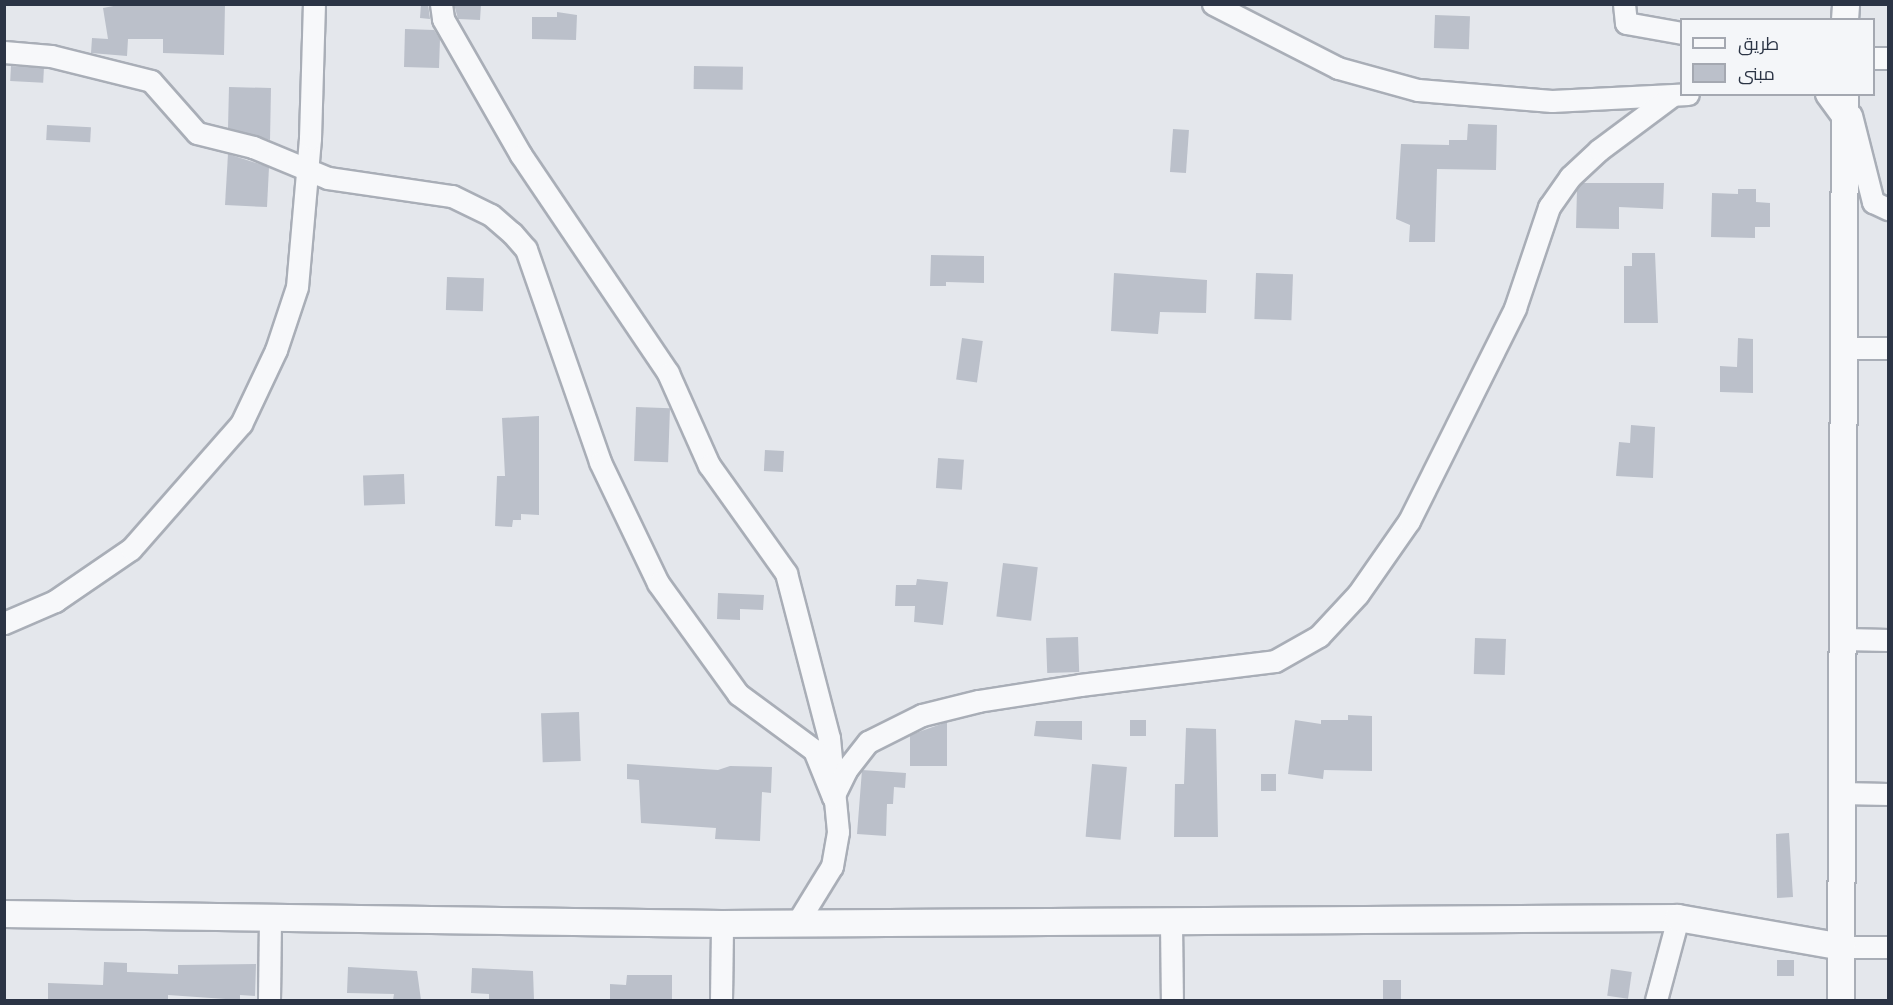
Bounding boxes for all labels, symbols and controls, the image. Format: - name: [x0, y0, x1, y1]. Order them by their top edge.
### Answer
- legend: [1680, 18, 1875, 96]
- text: طريق: [1738, 34, 1779, 55]
- text: مبنى: [1738, 64, 1775, 85]

